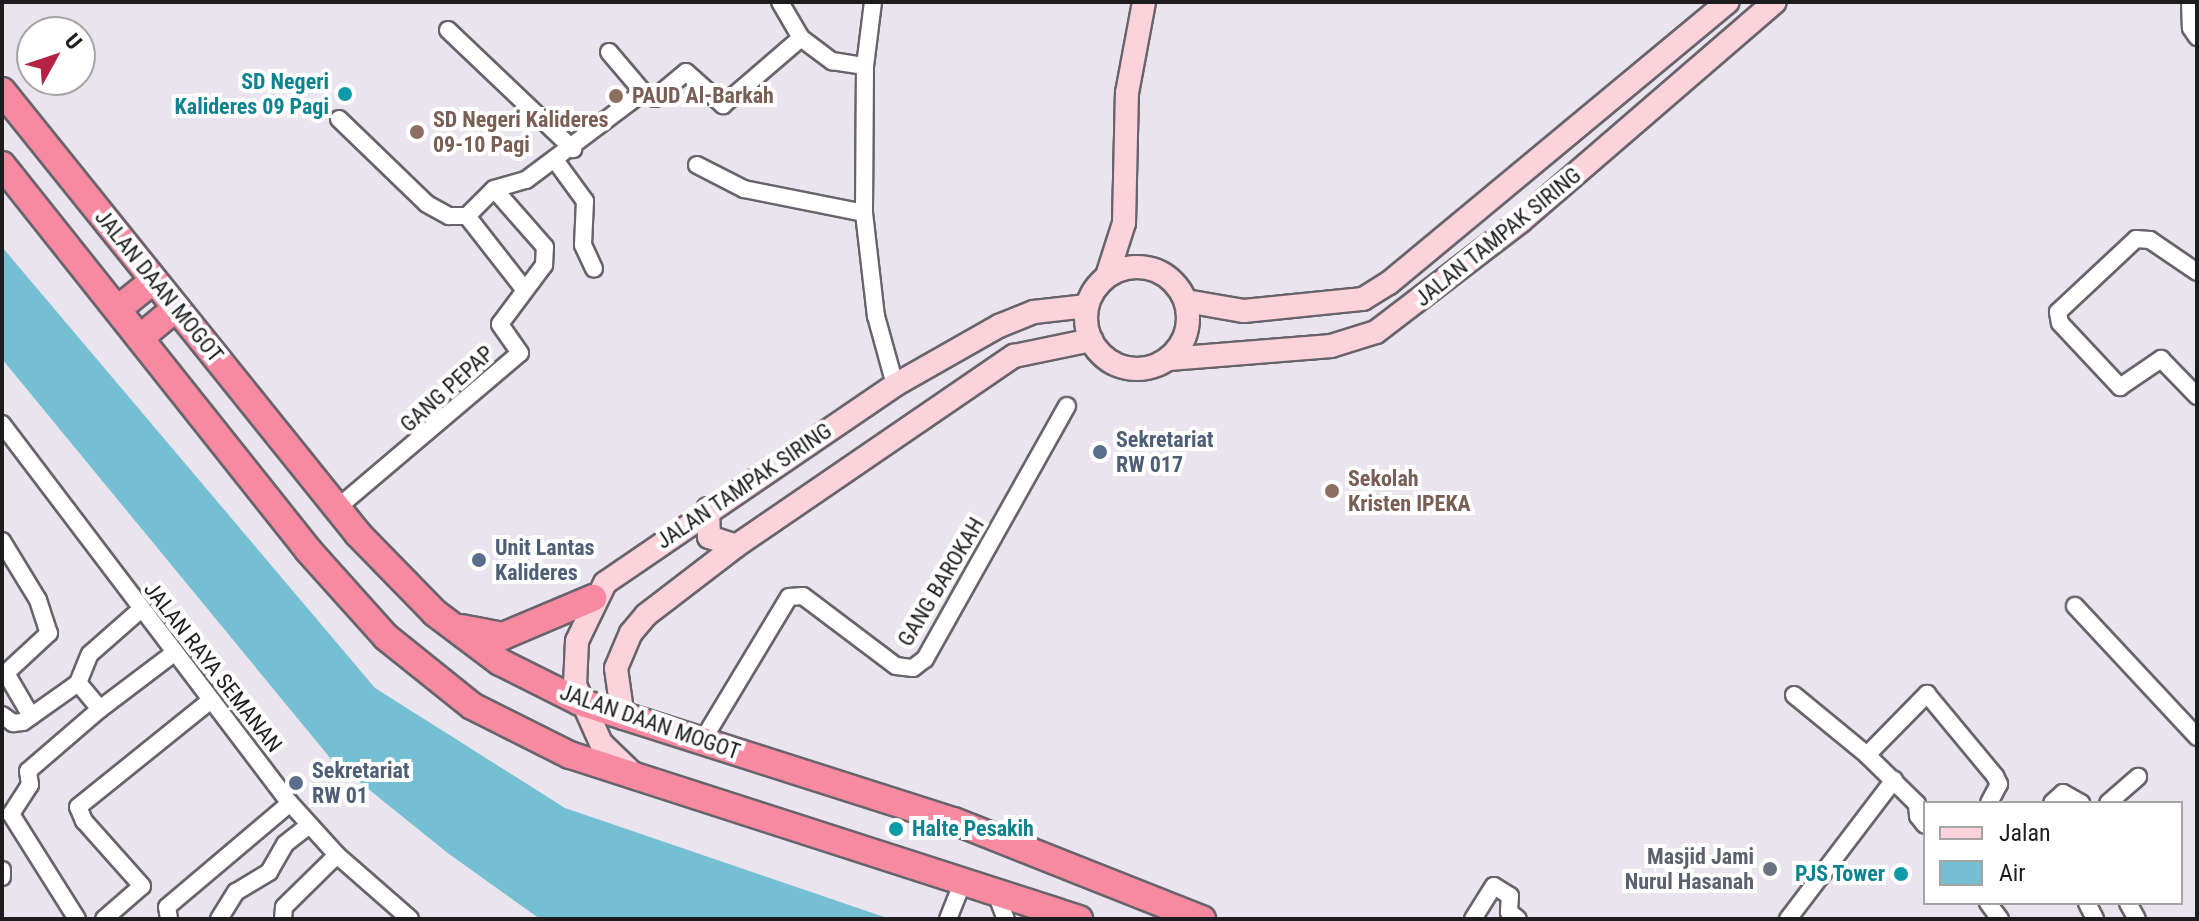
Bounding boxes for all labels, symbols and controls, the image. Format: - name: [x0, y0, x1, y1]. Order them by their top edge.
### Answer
- north arrow: [16, 16, 96, 96]
- text: U: [60, 29, 87, 54]
- place label: SD Negeri Kalideres 09 Pagi: [175, 68, 329, 120]
- place label: PAUD Al-Barkah: [632, 83, 774, 109]
- marker: SD Negeri Kalideres 09 Pagi: [336, 85, 354, 103]
- marker: PAUD Al-Barkah: [607, 87, 625, 105]
- place label: SD Negeri Kalideres 09-10 Pagi: [433, 106, 609, 158]
- marker: SD Negeri Kalideres 09-10 Pagi: [408, 123, 426, 141]
- street label: JALAN TAMPAK SIRING: [1410, 162, 1586, 312]
- street label: JALAN DAAN MOGOT: [89, 204, 229, 368]
- street label: GANG PEPAP: [395, 340, 499, 438]
- street label: JALAN TAMPAK SIRING: [651, 417, 837, 555]
- place label: Sekretariat RW 017: [1116, 426, 1214, 478]
- marker: Sekretariat RW 017: [1091, 443, 1109, 461]
- place label: Sekolah Kristen IPEKA: [1348, 465, 1471, 516]
- marker: Sekolah Kristen IPEKA: [1323, 482, 1341, 500]
- street label: GANG BAROKAH: [892, 513, 990, 651]
- place label: Unit Lantas Kalideres: [495, 534, 595, 586]
- marker: Unit Lantas Kalideres: [470, 551, 488, 569]
- street label: JALAN RAYA SEMANAN: [138, 577, 288, 757]
- street label: JALAN DAAN MOGOT: [556, 679, 744, 765]
- place label: Sekretariat RW 01: [312, 757, 410, 808]
- marker: Sekretariat RW 01: [287, 774, 305, 792]
- legend: [1923, 801, 2183, 905]
- place label: Halte Pesakih: [912, 816, 1034, 842]
- text: Jalan: [1999, 819, 2051, 847]
- marker: Halte Pesakih: [887, 820, 905, 838]
- place label: Masjid Jami Nurul Hasanah: [1625, 843, 1754, 894]
- text: Air: [1999, 859, 2026, 887]
- marker: Masjid Jami Nurul Hasanah: [1761, 860, 1779, 878]
- place label: PJS Tower: [1794, 861, 1885, 887]
- marker: PJS Tower: [1892, 865, 1910, 883]

